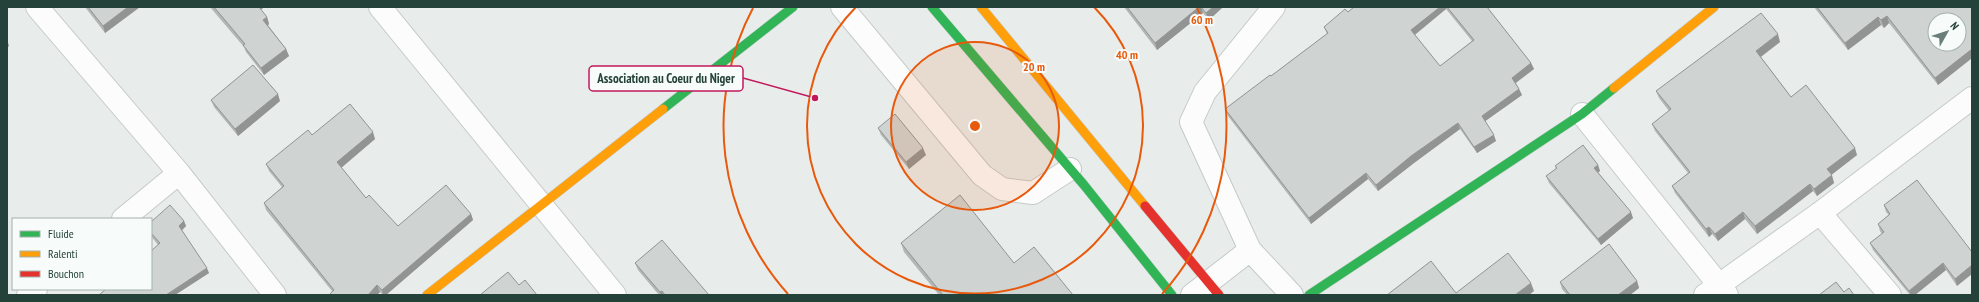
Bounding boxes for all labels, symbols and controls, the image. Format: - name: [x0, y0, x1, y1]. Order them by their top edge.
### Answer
- text: 60 m: [1191, 12, 1213, 27]
- north arrow: [1927, 12, 1967, 52]
- text: N: [1947, 19, 1962, 32]
- text: 40 m: [1116, 47, 1138, 62]
- text: 20 m: [1023, 59, 1045, 74]
- callout: Association au Coeur du Niger: [589, 66, 743, 91]
- text: Association au Coeur du Niger: [596, 70, 735, 87]
- centre of rings: [968, 119, 982, 133]
- legend: [12, 218, 152, 290]
- text: Fluide: [48, 226, 74, 241]
- text: Ralenti: [48, 246, 77, 261]
- text: Bouchon: [48, 266, 84, 281]

